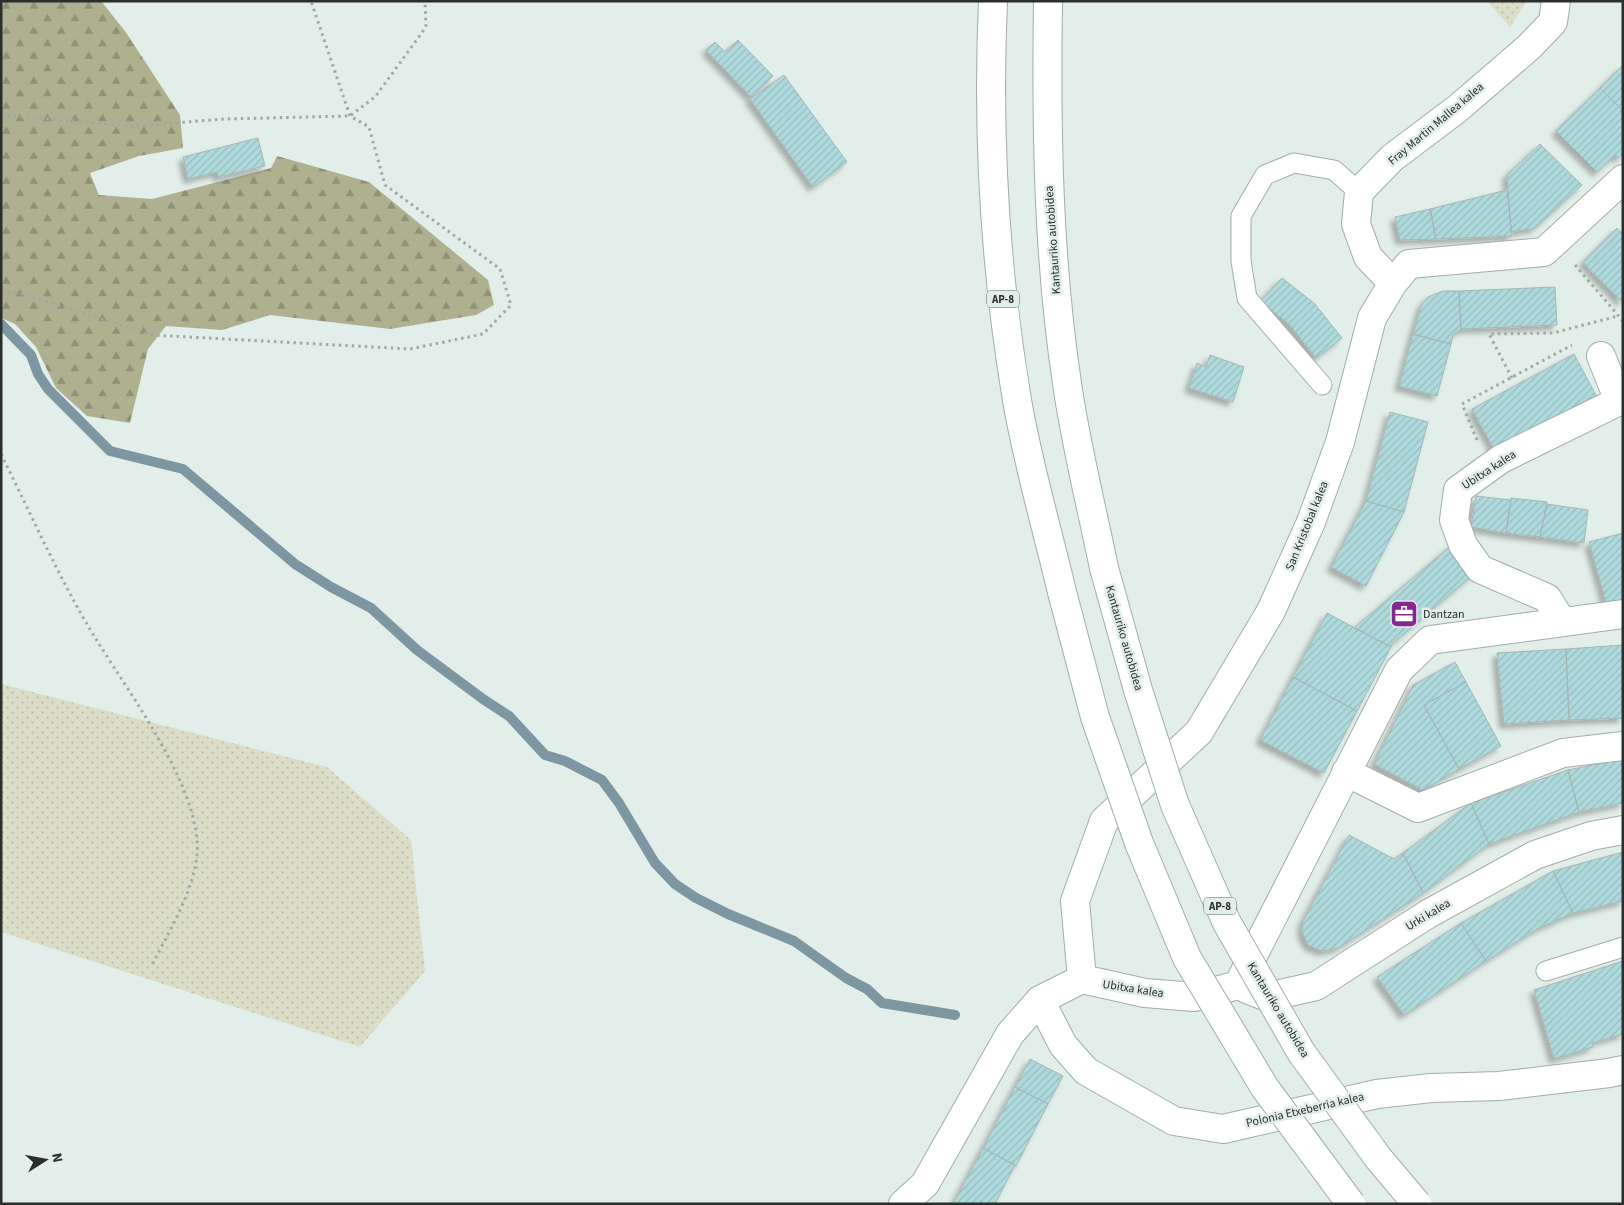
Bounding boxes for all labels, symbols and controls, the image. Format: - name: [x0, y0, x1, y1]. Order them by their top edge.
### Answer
- street label: Fray Martin Mallea kalea: [1384, 79, 1488, 169]
- street label: Kantauriko autobidea: [1041, 185, 1065, 295]
- road number: AP-8: [987, 290, 1019, 308]
- street label: Ubitxa kalea: [1459, 446, 1519, 494]
- street label: San Kristobal kalea: [1281, 479, 1333, 573]
- street label: Kantauriko autobidea: [1101, 583, 1147, 693]
- office icon: Dantzan: [1389, 599, 1419, 629]
- place label: Dantzan: [1423, 606, 1465, 623]
- street label: Urki kalea: [1402, 895, 1454, 935]
- road number: AP-8: [1204, 898, 1236, 914]
- street label: Kantauriko autobidea: [1243, 959, 1313, 1061]
- street label: Ubitxa kalea: [1101, 976, 1165, 1002]
- street label: Polonia Etxeberria kalea: [1244, 1088, 1366, 1132]
- north arrow: [20, 1135, 70, 1185]
- text: N: [46, 1151, 67, 1164]

